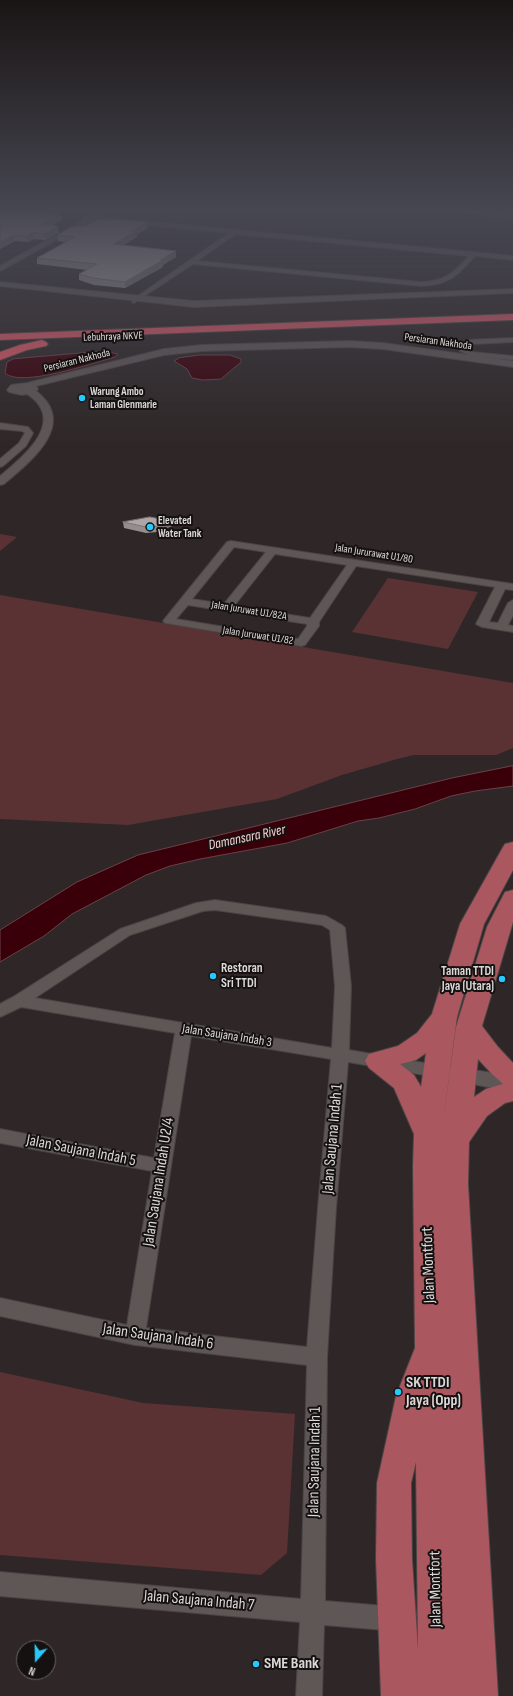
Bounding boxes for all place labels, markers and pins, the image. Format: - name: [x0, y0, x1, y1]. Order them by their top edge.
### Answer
- place label: Warung Ambo Laman Glenmarie: [90, 385, 157, 411]
- marker: Warung Ambo Laman Glenmarie: [77, 393, 87, 403]
- place label: Elevated Water Tank: [158, 514, 201, 540]
- marker: Elevated Water Tank: [145, 522, 155, 532]
- place label: Restoran Sri TTDI: [221, 961, 263, 992]
- place label: Taman TTDI Jaya (Utara): [441, 964, 494, 995]
- marker: Restoran Sri TTDI: [208, 971, 218, 981]
- marker: Taman TTDI Jaya (Utara): [497, 974, 507, 984]
- place label: SK TTDI Jaya (Opp): [406, 1373, 461, 1411]
- marker: SK TTDI Jaya (Opp): [393, 1387, 403, 1397]
- place label: SME Bank: [264, 1654, 319, 1674]
- marker: SME Bank: [251, 1659, 261, 1669]

